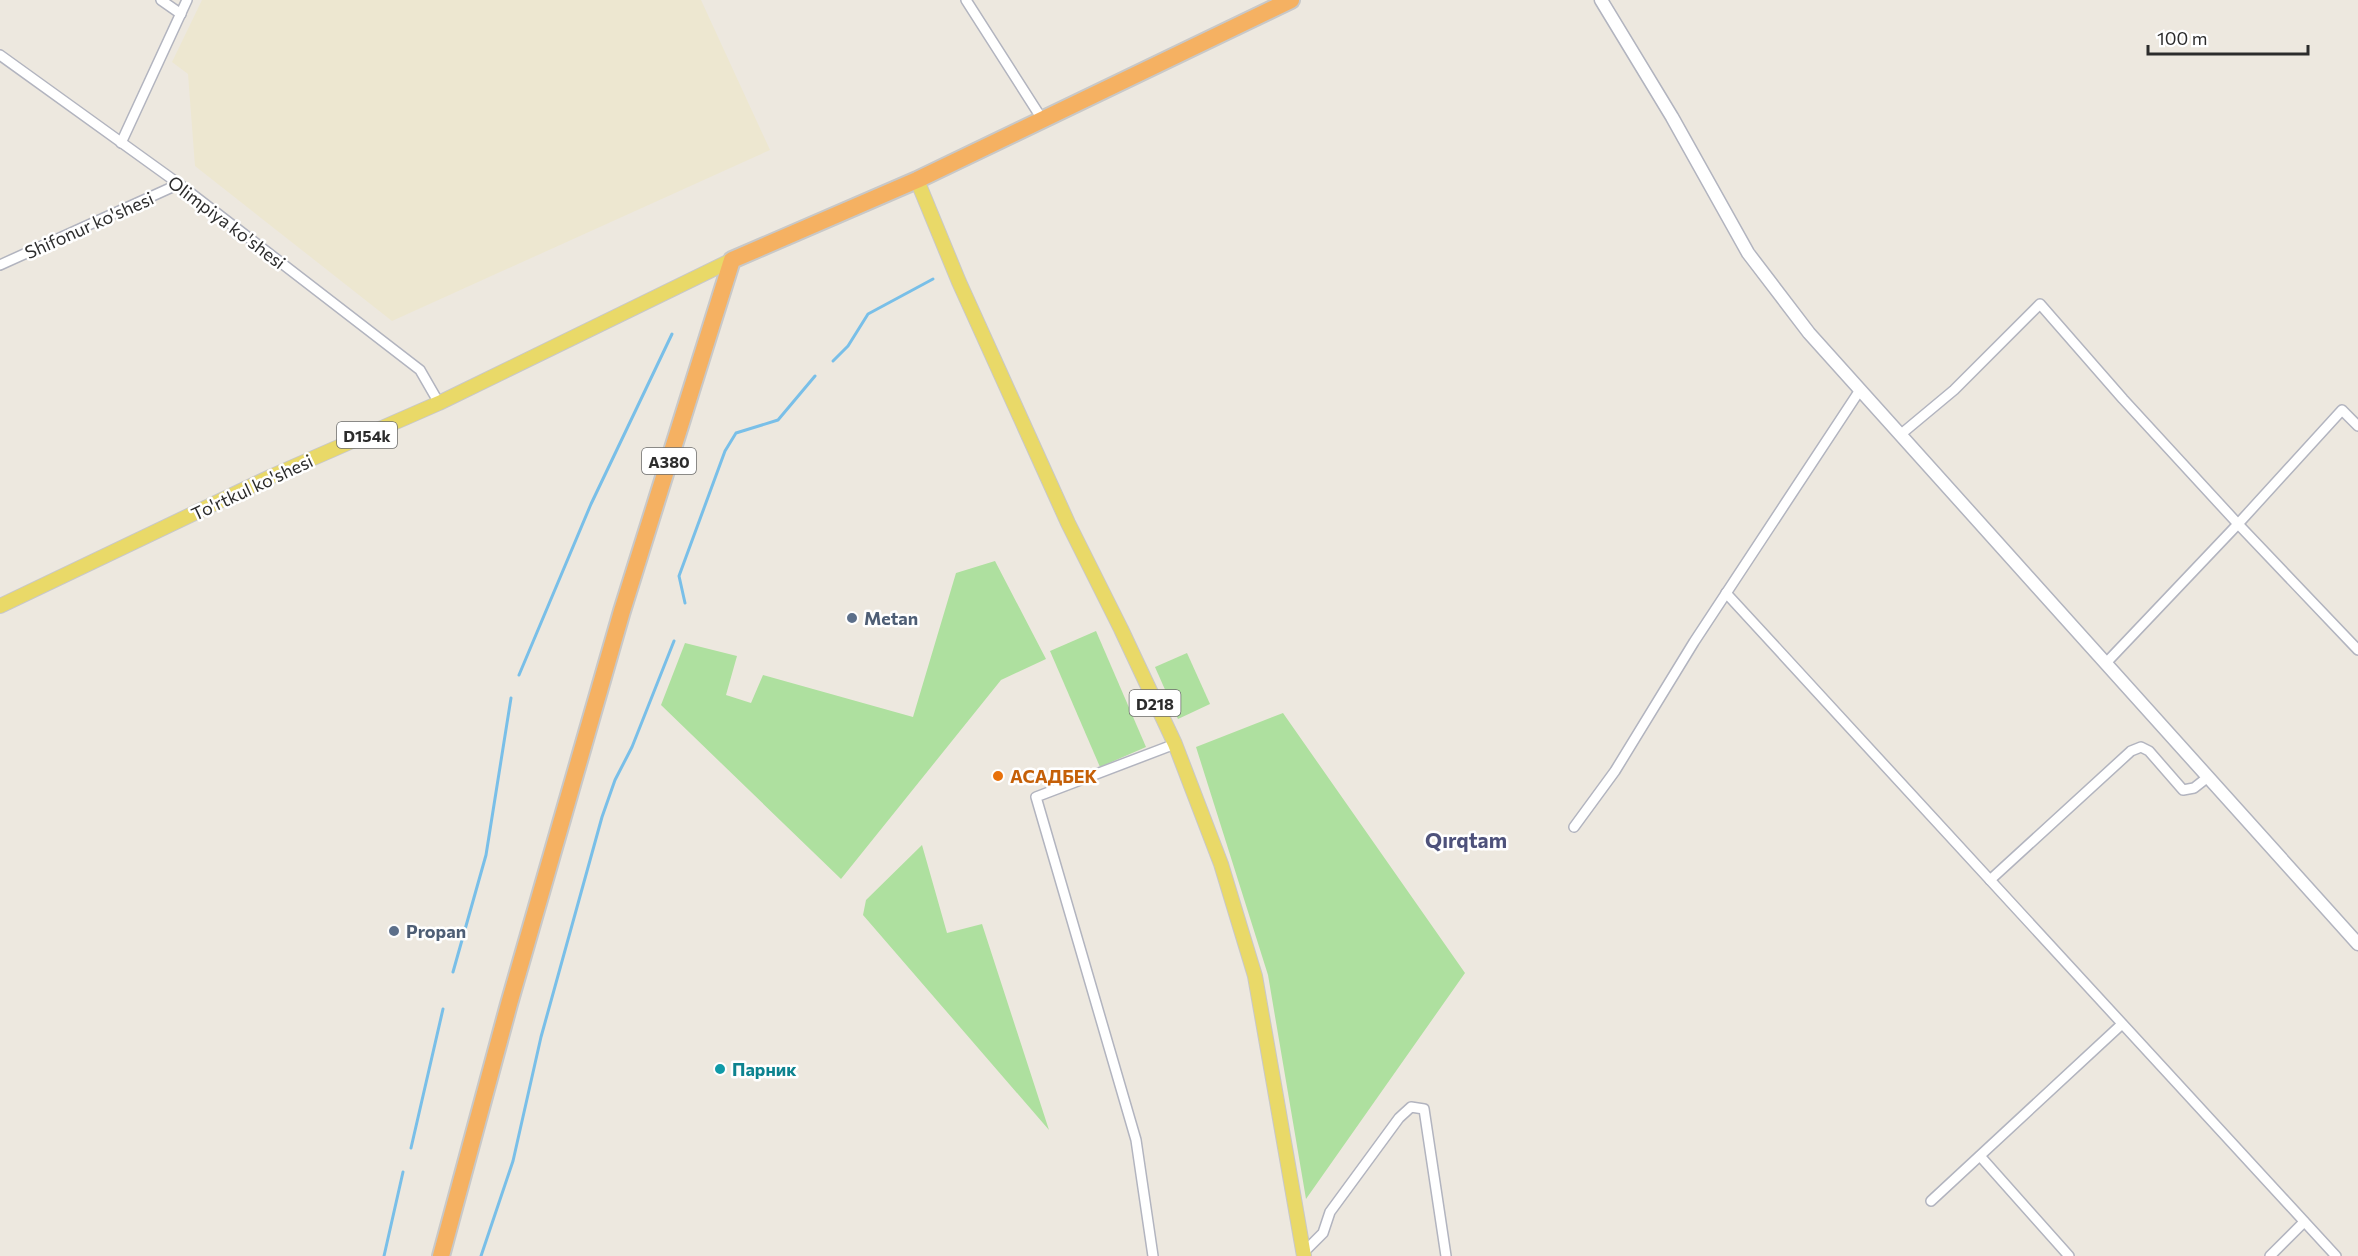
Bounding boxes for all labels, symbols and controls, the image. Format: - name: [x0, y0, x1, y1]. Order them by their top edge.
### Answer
- scale bar: [2148, 18, 2308, 56]
- text: 100 m: [2157, 27, 2207, 49]
- street label: Olimpiya ko'shesi: [164, 171, 290, 273]
- street label: Shifonur ko'shesi: [21, 187, 157, 263]
- road number: D154k: [337, 422, 397, 448]
- road number: A380: [642, 448, 696, 474]
- street label: To'rtkul ko'shesi: [188, 449, 316, 525]
- place label: Metan: [864, 607, 918, 629]
- marker: Metan: [845, 611, 859, 625]
- road number: D218: [1130, 690, 1180, 716]
- place label: АСАДБЕК: [1010, 765, 1098, 787]
- marker: АСАДБЕК: [991, 769, 1005, 783]
- district label: Qırqtam: [1425, 827, 1507, 852]
- place label: Propan: [406, 920, 466, 942]
- marker: Propan: [387, 924, 401, 938]
- place label: Парник: [732, 1058, 797, 1080]
- marker: Парник: [713, 1062, 727, 1076]

